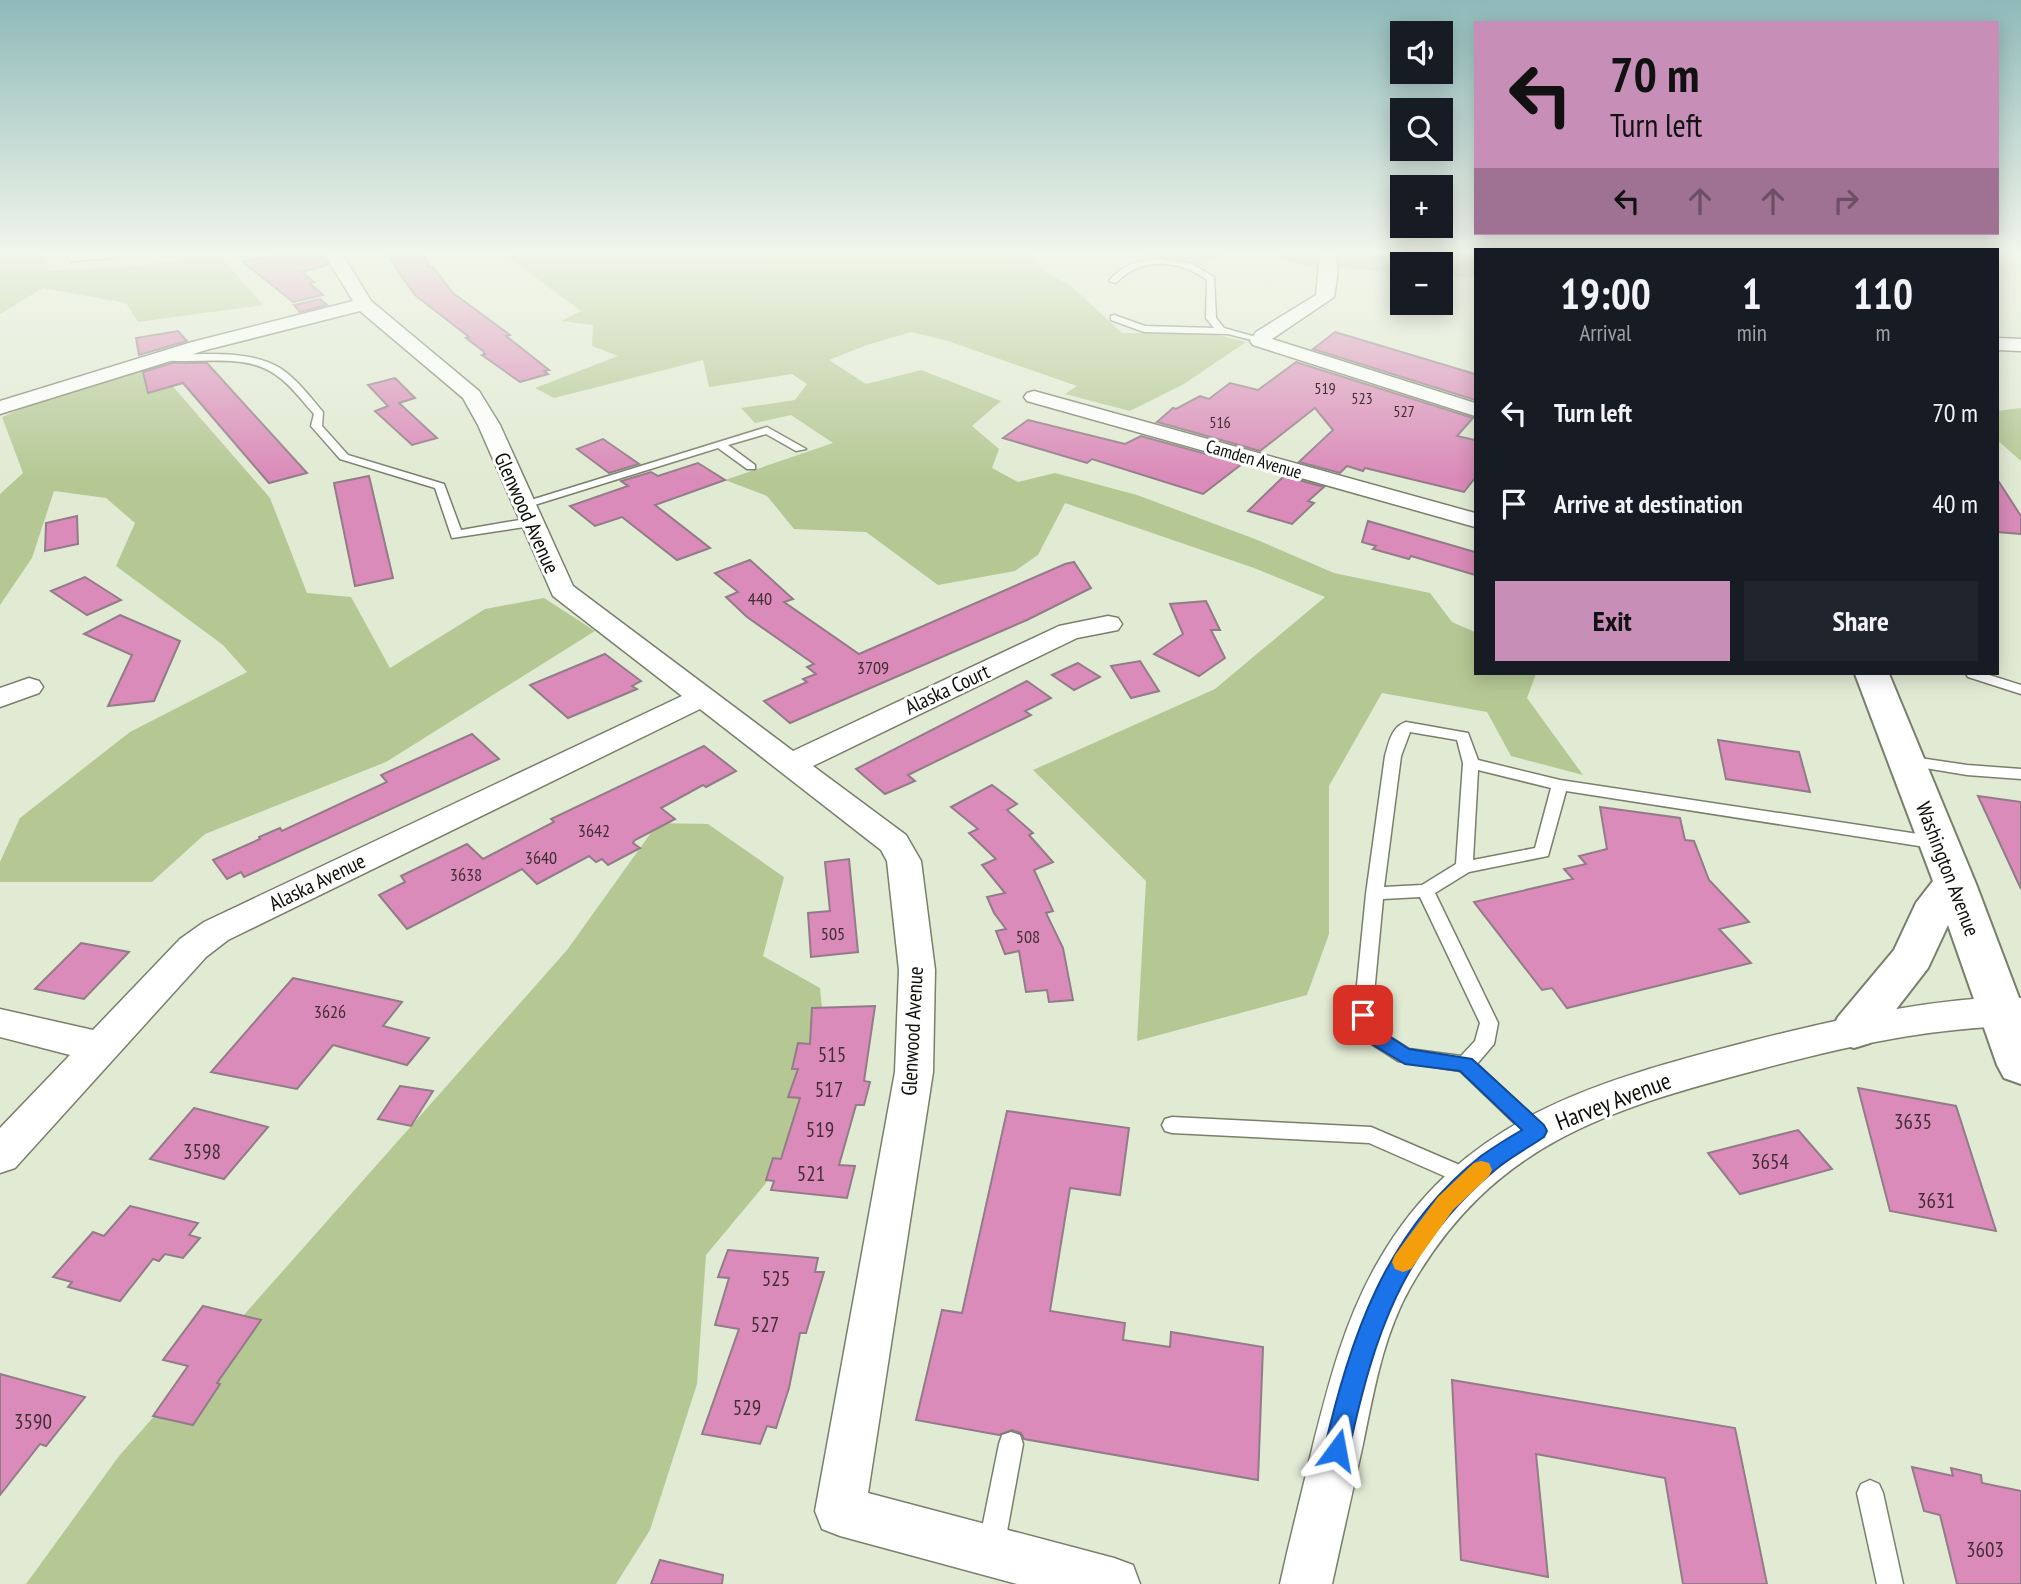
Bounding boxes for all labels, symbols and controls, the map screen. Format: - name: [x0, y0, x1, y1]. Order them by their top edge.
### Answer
- map controls: [1390, 21, 1453, 315]
- button: sound: [1390, 21, 1453, 84]
- text: 70 m: [1610, 42, 1699, 106]
- icon: left: [1495, 49, 1586, 140]
- button: search: [1390, 98, 1453, 161]
- text: Turn left: [1610, 104, 1702, 146]
- button: +: [1390, 175, 1453, 238]
- icon: left: [1608, 182, 1646, 220]
- icon: ahead: [1681, 182, 1719, 220]
- icon: ahead: [1754, 182, 1792, 220]
- icon: right: [1827, 182, 1865, 220]
- button: −: [1390, 252, 1453, 315]
- text: 19:00: [1560, 266, 1651, 321]
- text: 1: [1742, 266, 1762, 321]
- text: 110: [1853, 266, 1913, 321]
- text: Arrival: [1579, 318, 1631, 347]
- text: min: [1737, 318, 1767, 347]
- text: m: [1875, 318, 1890, 347]
- house number: 519: [1314, 378, 1336, 398]
- house number: 523: [1351, 388, 1373, 408]
- icon: left: [1495, 394, 1533, 432]
- text: Turn left: [1554, 396, 1632, 429]
- text: 70 m: [1932, 396, 1978, 429]
- house number: 527: [1393, 401, 1415, 421]
- house number: 516: [1209, 412, 1231, 432]
- street label: Camden Avenue: [1203, 434, 1305, 484]
- street label: Glenwood Avenue: [488, 448, 566, 578]
- icon: arrive: [1495, 485, 1533, 523]
- text: Arrive at destination: [1554, 487, 1743, 520]
- text: 40 m: [1932, 487, 1978, 520]
- button: Exit: [1495, 581, 1730, 661]
- button: Share: [1744, 581, 1978, 661]
- house number: 440: [748, 587, 772, 610]
- house number: 3709: [857, 656, 889, 679]
- street label: Alaska Court: [900, 658, 994, 720]
- street label: Washington Avenue: [1910, 798, 1986, 940]
- house number: 3642: [578, 819, 610, 842]
- house number: 3640: [525, 846, 557, 869]
- street label: Alaska Avenue: [264, 847, 370, 917]
- house number: 3638: [450, 863, 482, 886]
- house number: 505: [821, 922, 845, 945]
- house number: 508: [1016, 925, 1040, 948]
- street label: Glenwood Avenue: [895, 966, 929, 1096]
- pin: [1333, 985, 1393, 1045]
- icon: arrive: [1344, 996, 1382, 1034]
- house number: 3626: [314, 1000, 346, 1023]
- house number: 515: [818, 1041, 846, 1068]
- street label: Harvey Avenue: [1551, 1065, 1675, 1137]
- house number: 517: [815, 1076, 843, 1103]
- house number: 3635: [1894, 1108, 1932, 1135]
- house number: 519: [806, 1116, 834, 1143]
- house number: 3598: [183, 1138, 221, 1165]
- house number: 3654: [1751, 1148, 1789, 1175]
- house number: 521: [797, 1160, 825, 1187]
- house number: 3631: [1917, 1187, 1955, 1214]
- house number: 525: [762, 1265, 790, 1292]
- house number: 527: [751, 1311, 779, 1338]
- house number: 529: [733, 1394, 761, 1421]
- house number: 3590: [14, 1408, 52, 1435]
- position arrow: [1300, 1413, 1374, 1487]
- house number: 3603: [1966, 1536, 2004, 1563]

